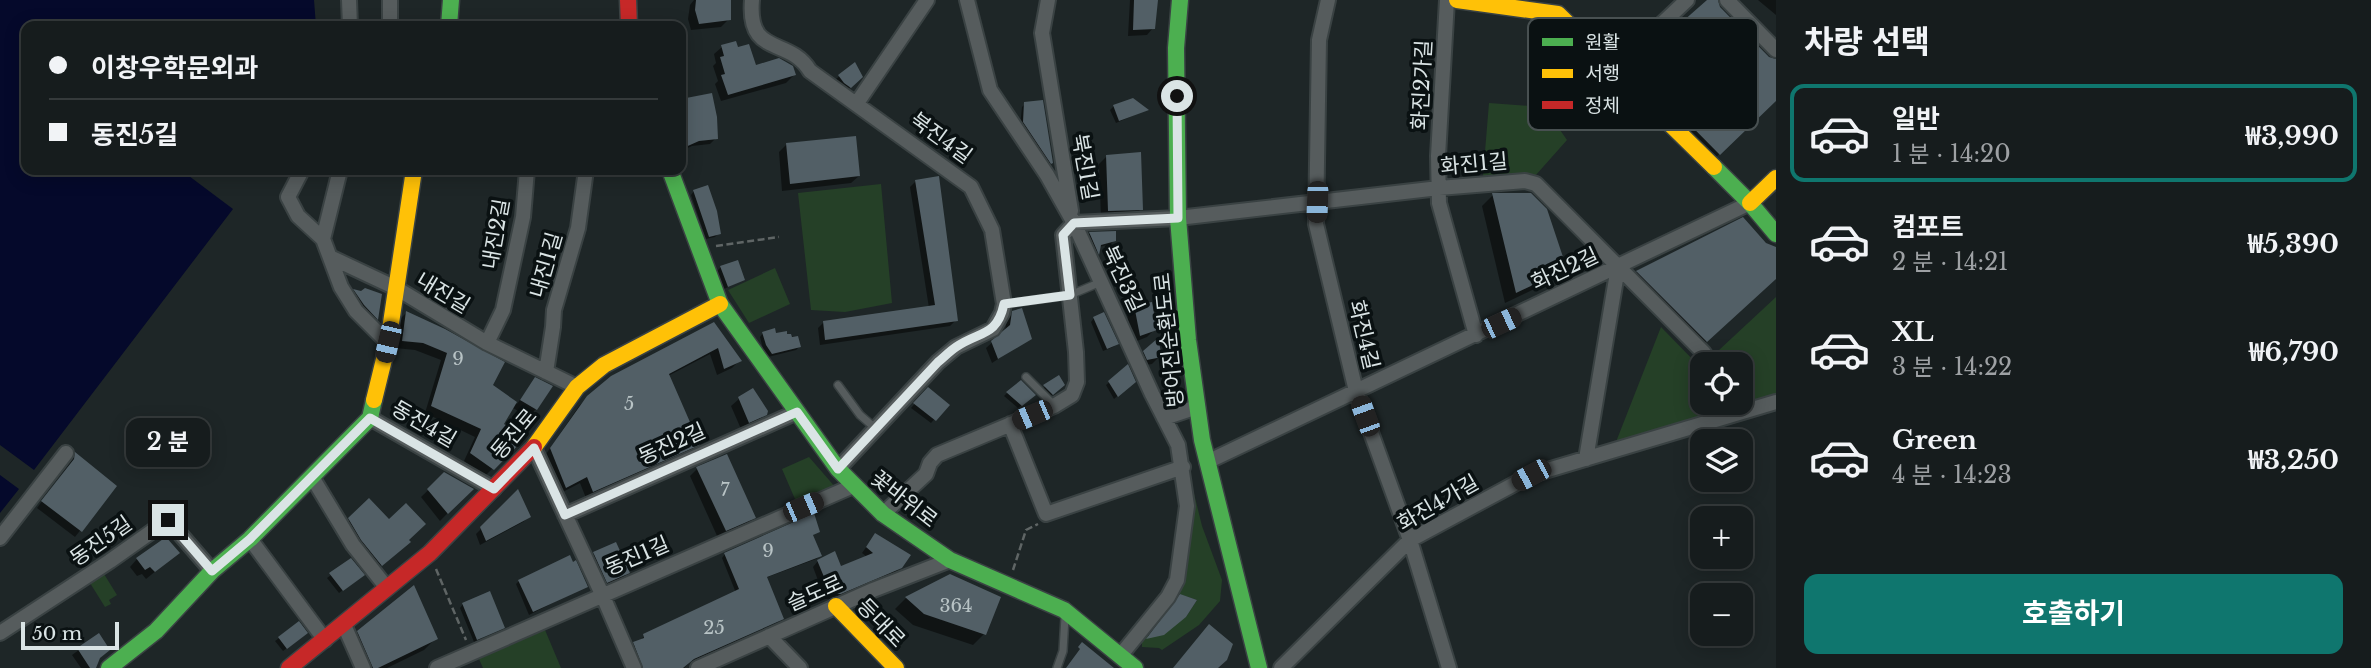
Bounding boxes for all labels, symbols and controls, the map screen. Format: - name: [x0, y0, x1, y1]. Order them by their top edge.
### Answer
- legend: [1528, 18, 1758, 130]
- text: 차량 선택: [1804, 22, 1930, 62]
- text: 원활: [1585, 31, 1620, 54]
- street label: 화진2가길: [1407, 39, 1437, 131]
- text: 이창우학문외과: [91, 52, 258, 84]
- text: 서행: [1585, 62, 1620, 85]
- route start: [1161, 80, 1193, 112]
- text: 정체: [1585, 94, 1620, 117]
- icon: car: [1808, 102, 1871, 165]
- text: 일반: [1892, 103, 1940, 135]
- street label: 북진4길: [905, 107, 977, 169]
- text: 동진5길: [91, 119, 178, 151]
- text: ₩3,990: [2246, 120, 2339, 152]
- street label: 북진1길: [1066, 132, 1104, 202]
- text: 1 분 · 14:20: [1892, 140, 2011, 168]
- street label: 화진1길: [1439, 148, 1509, 180]
- car: [1306, 181, 1329, 223]
- street label: 내진2길: [477, 197, 515, 271]
- icon: car: [1808, 210, 1871, 273]
- text: 컴포트: [1892, 211, 1964, 243]
- text: ₩5,390: [2248, 228, 2339, 260]
- street label: 내진1길: [524, 229, 568, 301]
- street label: 북진3길: [1096, 241, 1150, 317]
- street label: 화진2길: [1527, 242, 1603, 296]
- text: 2 분 · 14:21: [1892, 248, 2008, 276]
- street label: 내진길: [411, 267, 475, 319]
- street label: 방어진순환도로: [1149, 271, 1189, 409]
- street label: 화진4길: [1343, 298, 1385, 372]
- car: [1478, 305, 1525, 341]
- text: XL: [1892, 316, 1934, 348]
- icon: car: [1808, 318, 1871, 381]
- car: [374, 319, 403, 365]
- text: ₩6,790: [2249, 336, 2339, 368]
- house number: 9: [452, 348, 464, 370]
- map controls: [1690, 352, 1753, 646]
- button: locate: [1690, 352, 1753, 415]
- text: 3 분 · 14:22: [1892, 353, 2012, 381]
- house number: 5: [624, 393, 634, 415]
- car: [1348, 393, 1383, 439]
- street label: 동진4길: [387, 395, 461, 453]
- car: [1009, 397, 1056, 433]
- street label: 동진로: [485, 403, 543, 465]
- street label: 동진2길: [634, 418, 710, 470]
- callout: 2 분: [126, 419, 210, 468]
- text: Green: [1892, 424, 1977, 456]
- icon: car: [1808, 426, 1871, 489]
- text: 2 분: [147, 428, 189, 456]
- button: layers: [1690, 429, 1753, 492]
- text: ₩3,250: [2248, 444, 2339, 476]
- car: [1508, 456, 1555, 494]
- text: 4 분 · 14:23: [1892, 461, 2012, 489]
- street label: 꽃바위로: [866, 465, 942, 533]
- street label: 화진4가길: [1393, 469, 1483, 537]
- house number: 7: [720, 479, 730, 501]
- car: [780, 489, 827, 525]
- route end: [152, 504, 184, 536]
- button: +: [1690, 506, 1753, 569]
- street label: 동진5길: [65, 510, 137, 572]
- street label: 동진1길: [601, 531, 673, 581]
- house number: 9: [762, 540, 774, 562]
- street label: 슬도로: [783, 569, 847, 617]
- button: 호출하기: [1804, 574, 2343, 654]
- button: −: [1690, 583, 1753, 646]
- street label: 등대로: [852, 593, 910, 653]
- house number: 364: [939, 595, 973, 617]
- house number: 25: [703, 617, 725, 639]
- scale bar: [21, 619, 119, 651]
- text: 50 m: [32, 622, 82, 645]

